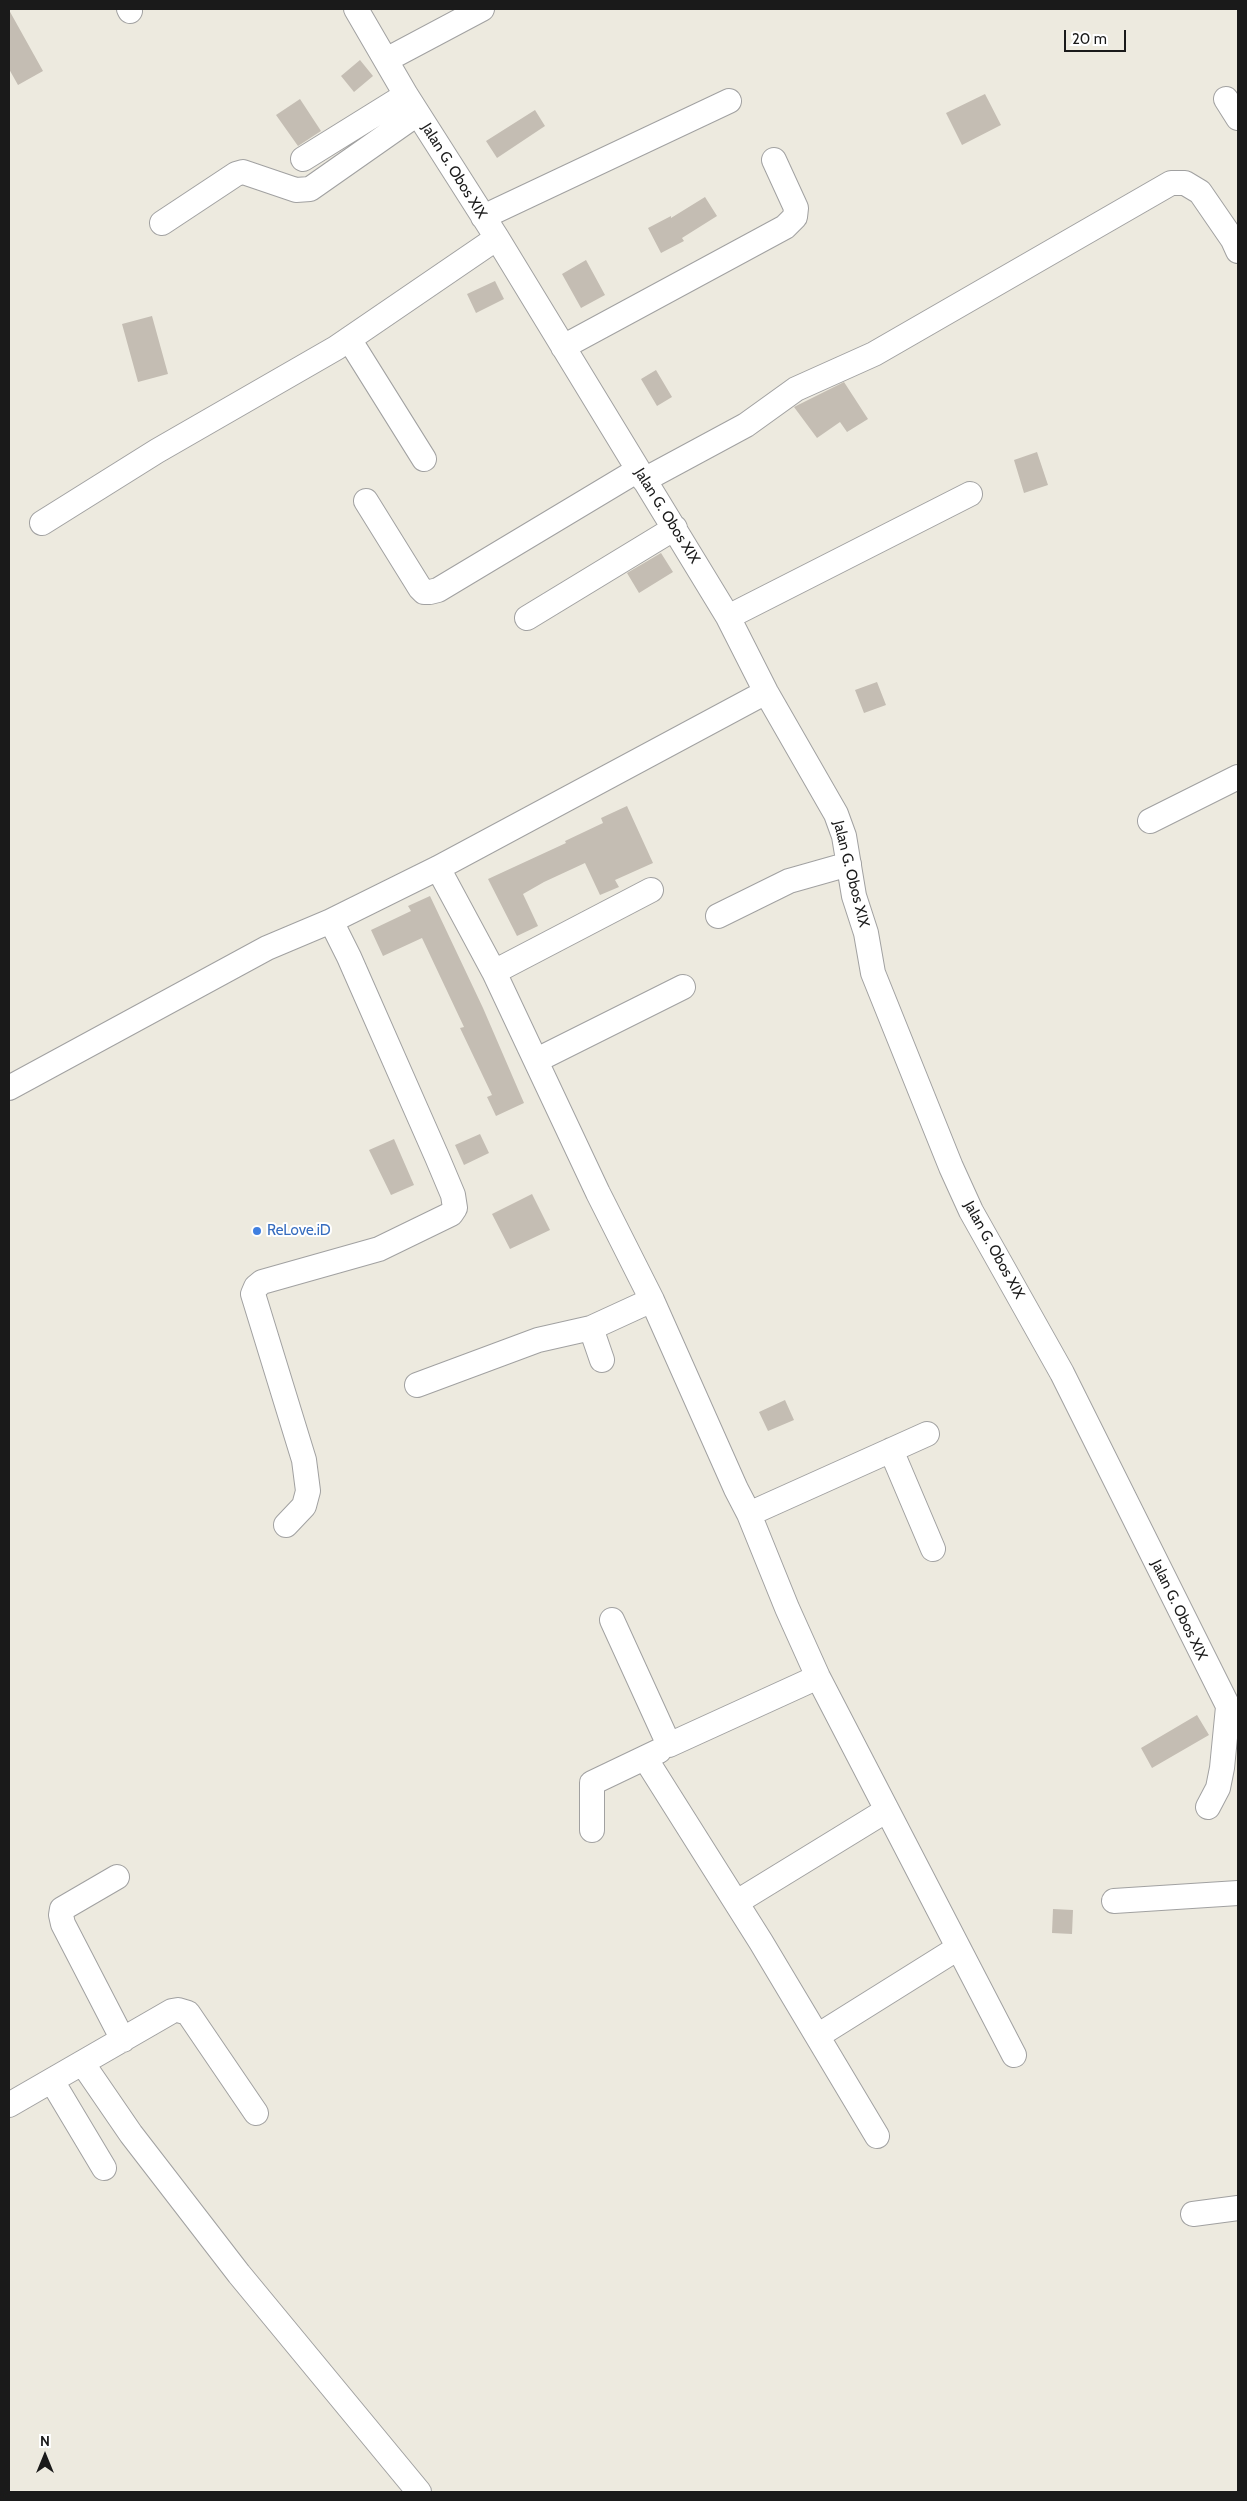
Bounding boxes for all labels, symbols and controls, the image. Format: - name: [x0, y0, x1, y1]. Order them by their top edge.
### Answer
- scale bar: [1067, 20, 1130, 52]
- text: 20 m: [1072, 30, 1107, 48]
- street label: Jalan G. Obos XIX: [417, 120, 491, 222]
- street label: Jalan G. Obos XIX: [630, 465, 704, 567]
- street label: Jalan G. Obos XIX: [829, 819, 873, 929]
- street label: Jalan G. Obos XIX: [960, 1198, 1028, 1302]
- place label: ReLove.iD: [267, 1222, 331, 1240]
- marker: ReLove.iD: [251, 1225, 263, 1237]
- street label: Jalan G. Obos XIX: [1147, 1557, 1211, 1663]
- north arrow: [20, 2431, 70, 2481]
- text: N: [40, 2432, 50, 2450]

